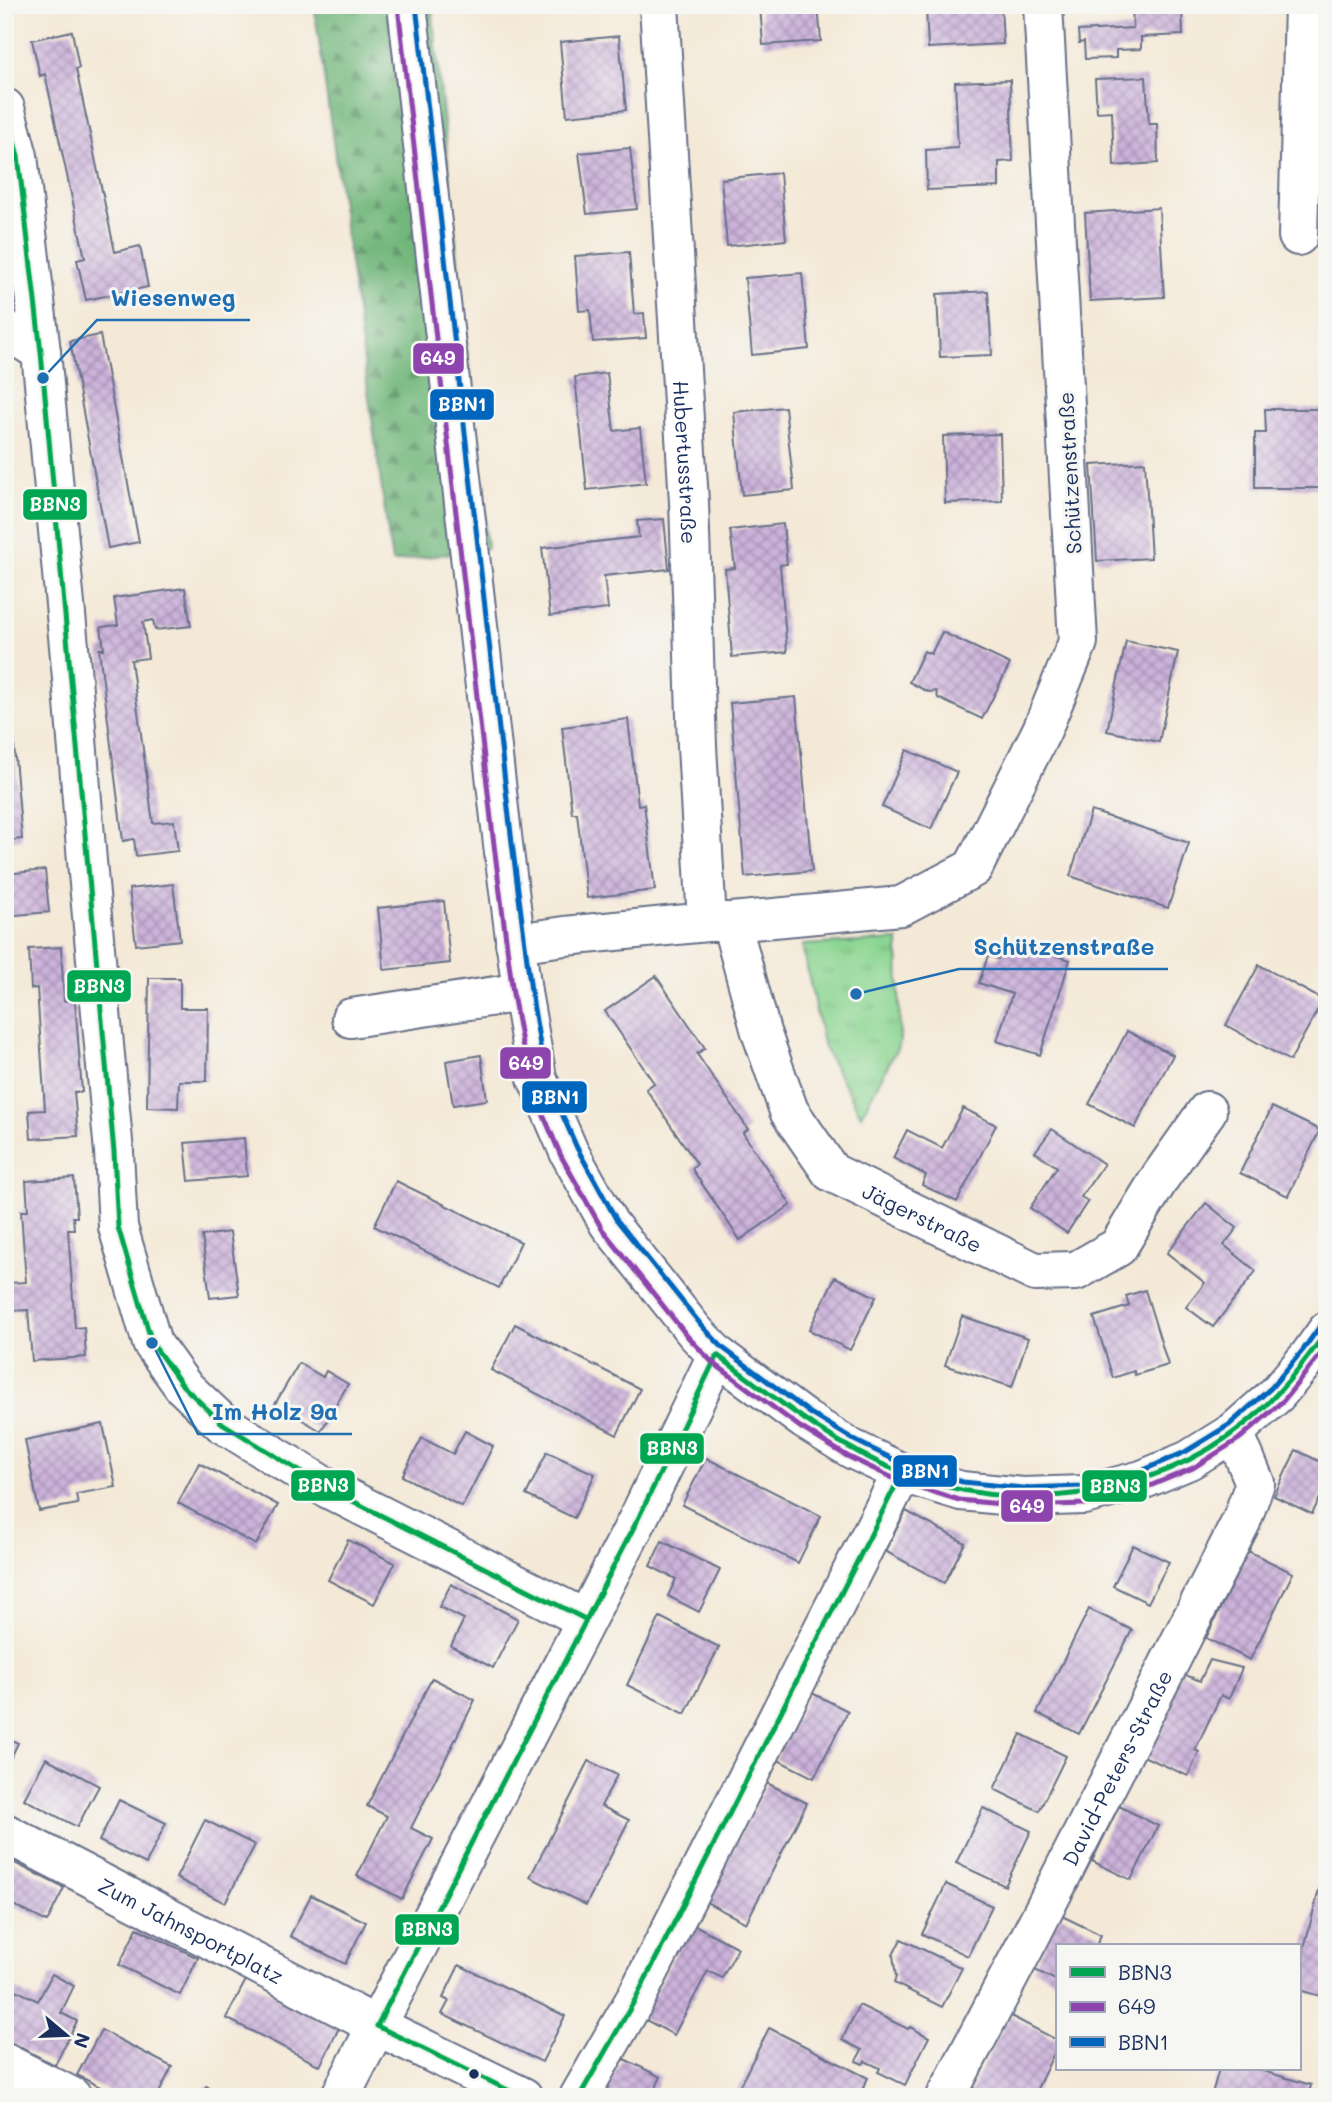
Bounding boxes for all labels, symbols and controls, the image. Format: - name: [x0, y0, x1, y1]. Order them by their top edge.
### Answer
- callout: Wiesenweg: [97, 276, 250, 320]
- text: Wiesenweg: [111, 282, 235, 312]
- line badge: 649: [412, 342, 465, 375]
- text: 649: [421, 345, 456, 370]
- street label: Hubertusstraße: [668, 380, 704, 544]
- line badge: BBN1: [429, 388, 495, 421]
- text: BBN1: [438, 391, 486, 416]
- street label: Schützenstraße: [1051, 391, 1087, 555]
- line badge: BBN3: [22, 488, 88, 521]
- text: BBN3: [29, 491, 81, 516]
- callout: Schützenstraße: [959, 925, 1168, 969]
- text: Schützenstraße: [974, 931, 1154, 961]
- line badge: BBN3: [66, 969, 132, 1003]
- text: BBN3: [73, 973, 125, 998]
- line badge: 649: [499, 1046, 552, 1080]
- text: 649: [509, 1050, 544, 1075]
- line badge: BBN1: [521, 1080, 588, 1114]
- text: BBN1: [531, 1084, 579, 1109]
- street label: Jägerstraße: [858, 1176, 987, 1258]
- callout: Im Holz 9a: [198, 1390, 352, 1434]
- text: Im Holz 9a: [212, 1396, 338, 1426]
- line badge: BBN3: [639, 1432, 705, 1465]
- text: BBN3: [646, 1435, 698, 1460]
- line badge: BBN1: [892, 1454, 958, 1488]
- text: BBN1: [901, 1458, 949, 1483]
- line badge: BBN3: [290, 1469, 356, 1502]
- line badge: BBN3: [1081, 1469, 1148, 1503]
- text: BBN3: [297, 1472, 349, 1497]
- text: BBN3: [1089, 1473, 1141, 1498]
- line badge: 649: [1000, 1489, 1054, 1523]
- text: 649: [1010, 1493, 1045, 1518]
- street label: David-Peters-Straße: [1055, 1665, 1177, 1870]
- street label: Zum Jahnsportplatz: [94, 1871, 289, 1989]
- line badge: BBN3: [394, 1913, 460, 1946]
- text: BBN3: [401, 1916, 453, 1941]
- legend: [1056, 1944, 1300, 2070]
- text: BBN3: [1118, 1958, 1172, 1985]
- text: 649: [1118, 1992, 1155, 2019]
- north arrow: [32, 2000, 102, 2070]
- text: BBN1: [1118, 2028, 1169, 2055]
- text: N: [68, 2030, 97, 2052]
- unlabelled marker: [467, 2067, 481, 2081]

